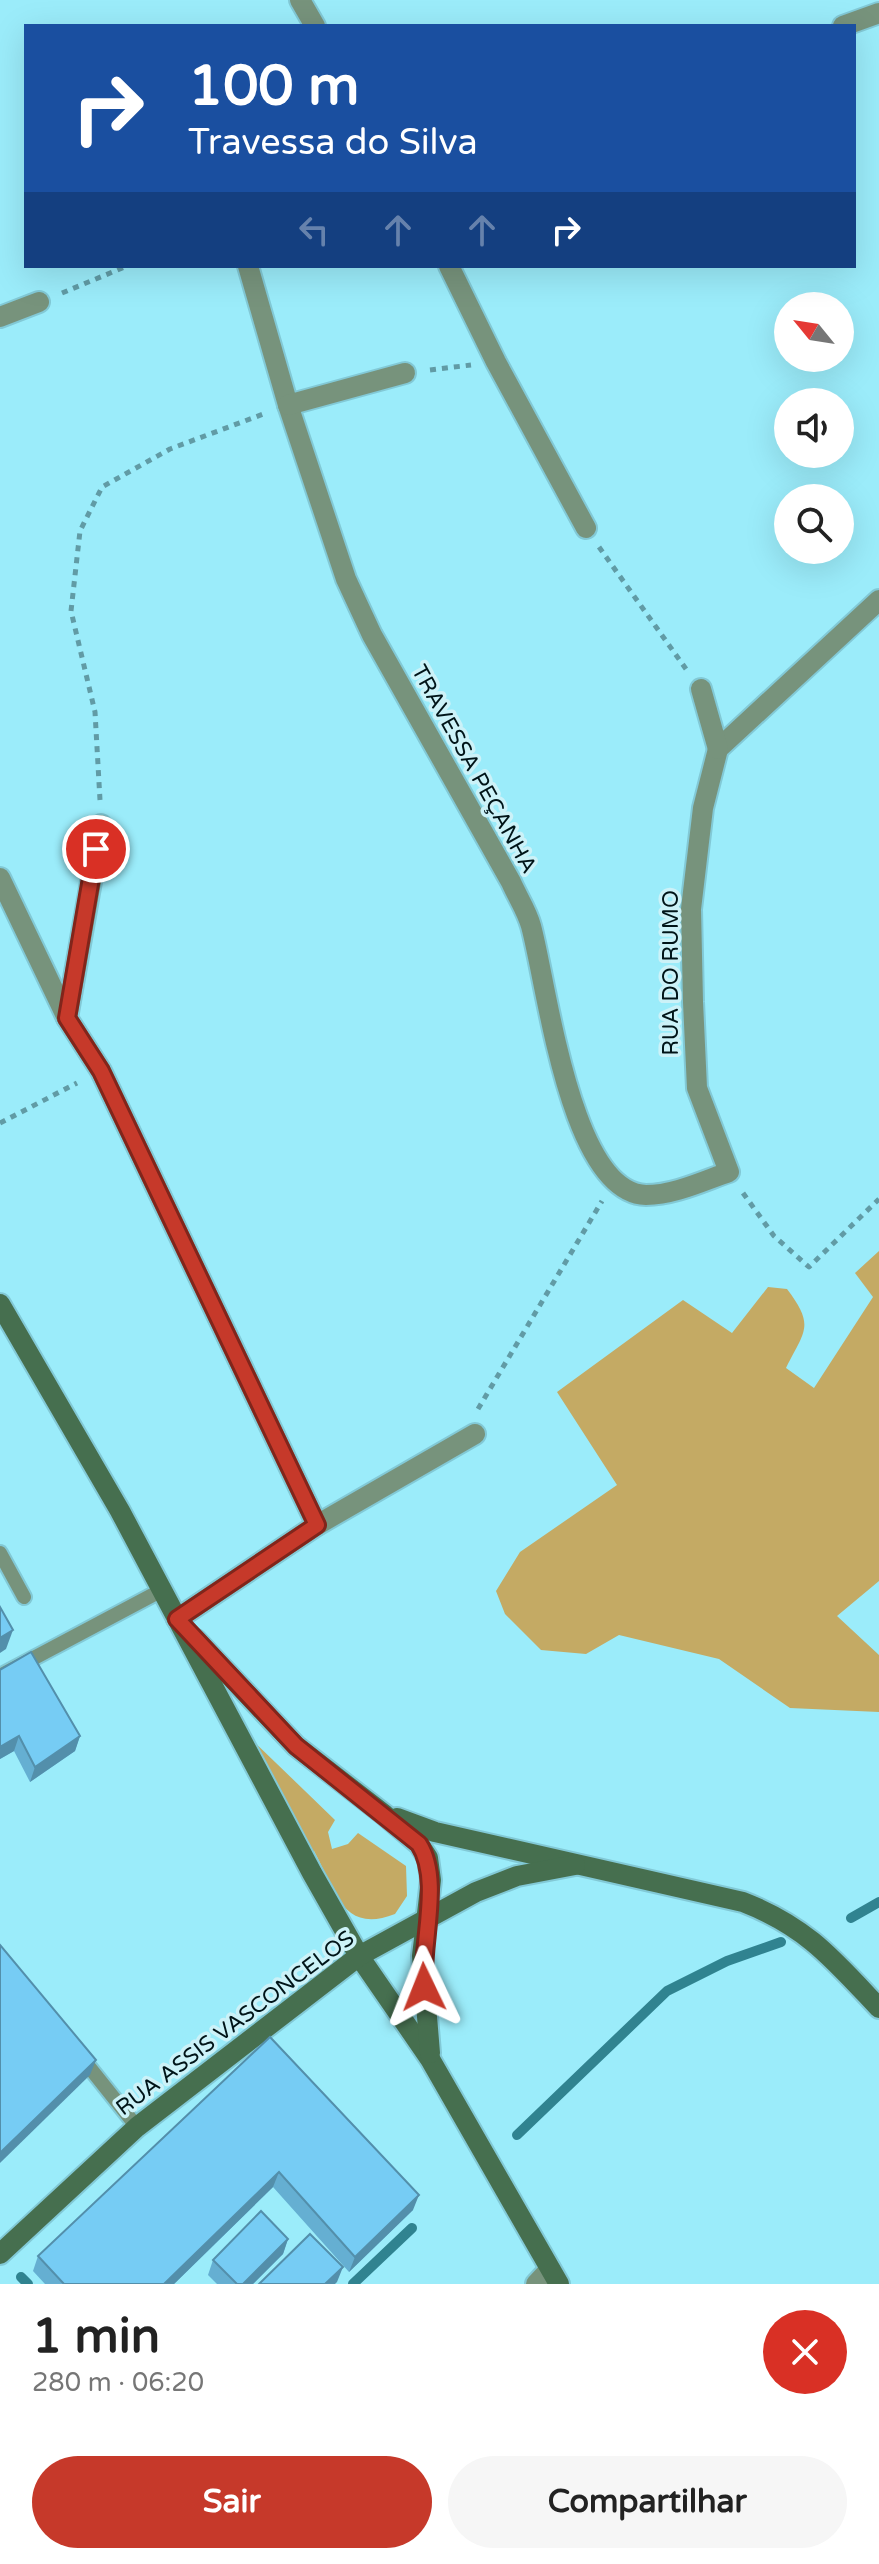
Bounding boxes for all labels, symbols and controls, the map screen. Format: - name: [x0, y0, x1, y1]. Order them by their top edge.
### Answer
- text: 100 m: [188, 53, 359, 120]
- icon: right: [56, 56, 160, 160]
- text: Travessa do Silva: [188, 121, 478, 164]
- icon: left: [292, 208, 336, 252]
- icon: ahead: [376, 208, 420, 252]
- icon: ahead: [460, 208, 504, 252]
- icon: right: [544, 208, 588, 252]
- north arrow: [774, 292, 854, 372]
- map controls: [774, 292, 854, 564]
- button: sound: [774, 388, 854, 468]
- button: search: [774, 484, 854, 564]
- street label: TRAVESSA PEÇANHA: [406, 660, 542, 878]
- pin: [62, 815, 130, 883]
- icon: arrive: [74, 827, 118, 871]
- street label: RUA DO RUMO: [658, 890, 684, 1056]
- street label: RUA ASSIS VASCONCELOS: [111, 1925, 359, 2121]
- position arrow: [382, 1945, 466, 2029]
- text: 1 min: [32, 2308, 160, 2366]
- button: close: [763, 2310, 847, 2394]
- text: 280 m · 06:20: [32, 2367, 204, 2398]
- button: Sair: [32, 2456, 432, 2548]
- button: Compartilhar: [448, 2456, 847, 2548]

